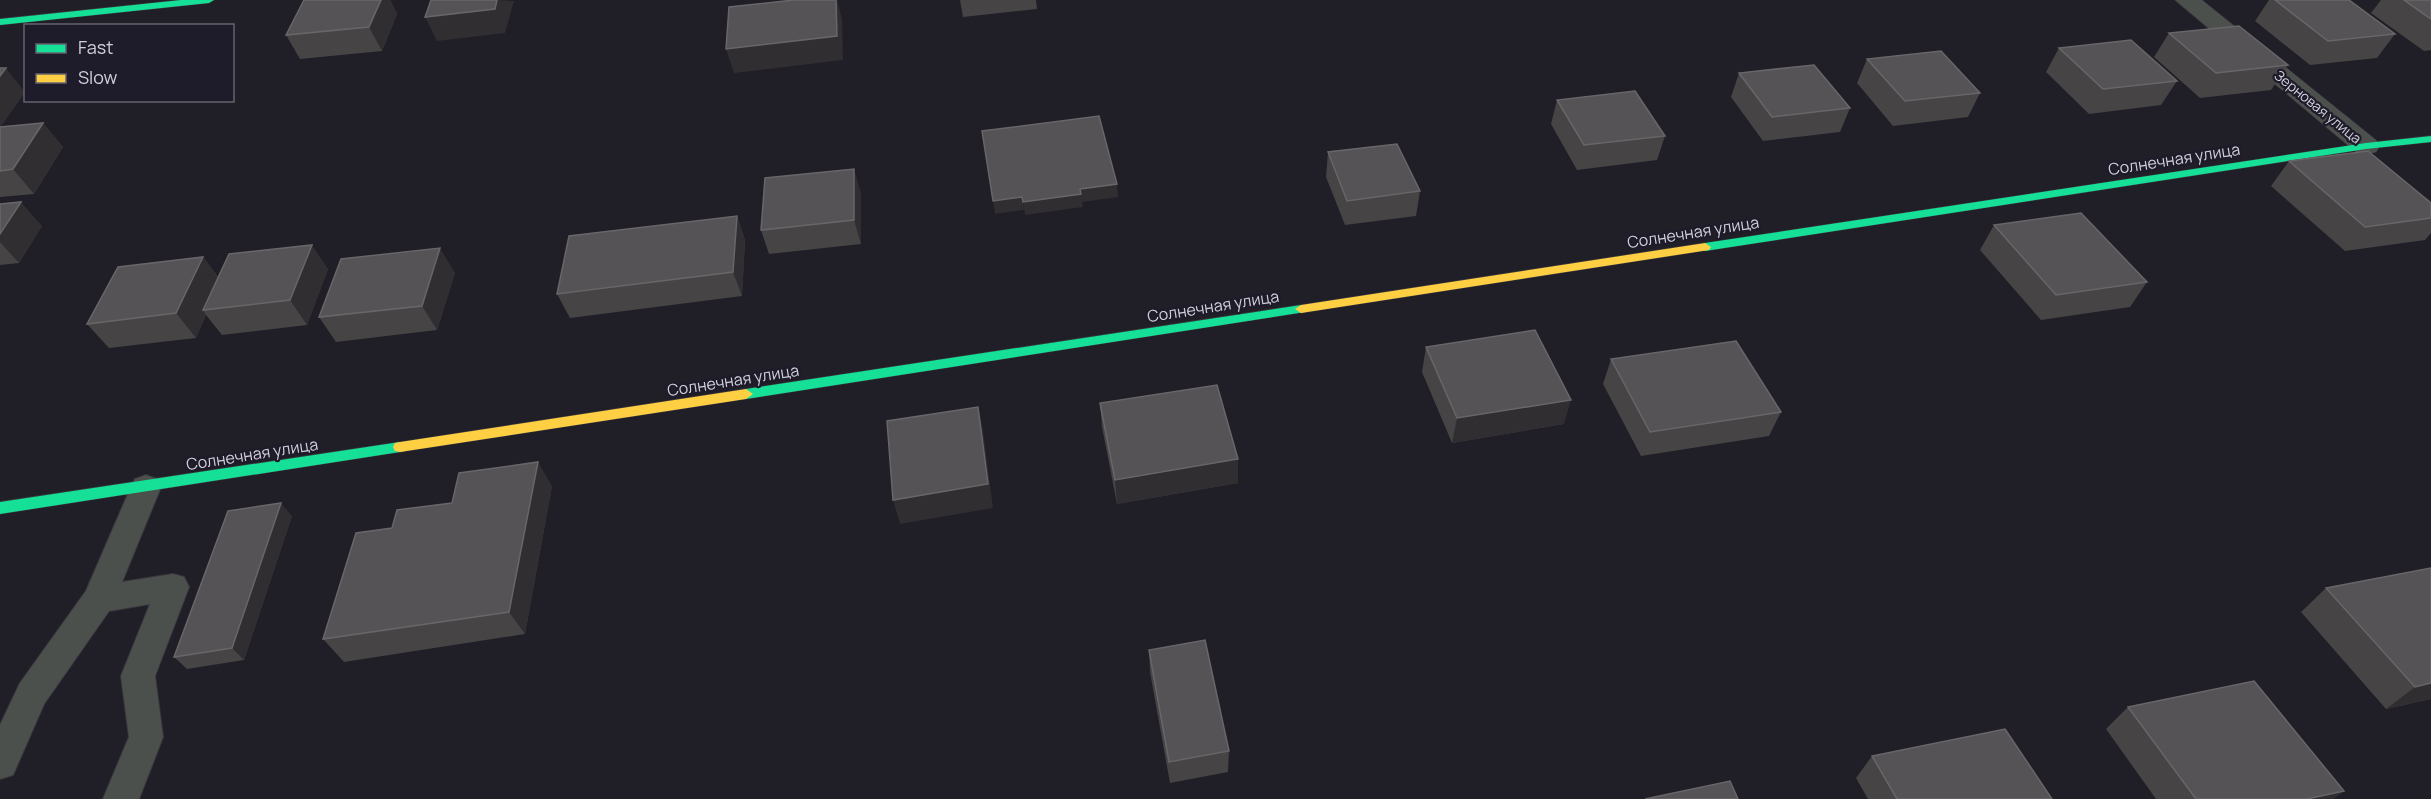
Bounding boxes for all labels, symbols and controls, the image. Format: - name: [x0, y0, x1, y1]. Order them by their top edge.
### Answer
- legend: [24, 24, 234, 102]
- text: Fast: [78, 35, 113, 59]
- text: Slow: [78, 65, 118, 89]
- street label: Зерновая улица: [2271, 66, 2366, 148]
- street label: Солнечная улица: [2106, 138, 2242, 180]
- street label: Солнечная улица: [1625, 211, 1761, 253]
- street label: Солнечная улица: [1145, 285, 1281, 327]
- street label: Солнечная улица: [665, 359, 801, 401]
- street label: Солнечная улица: [184, 433, 320, 475]

